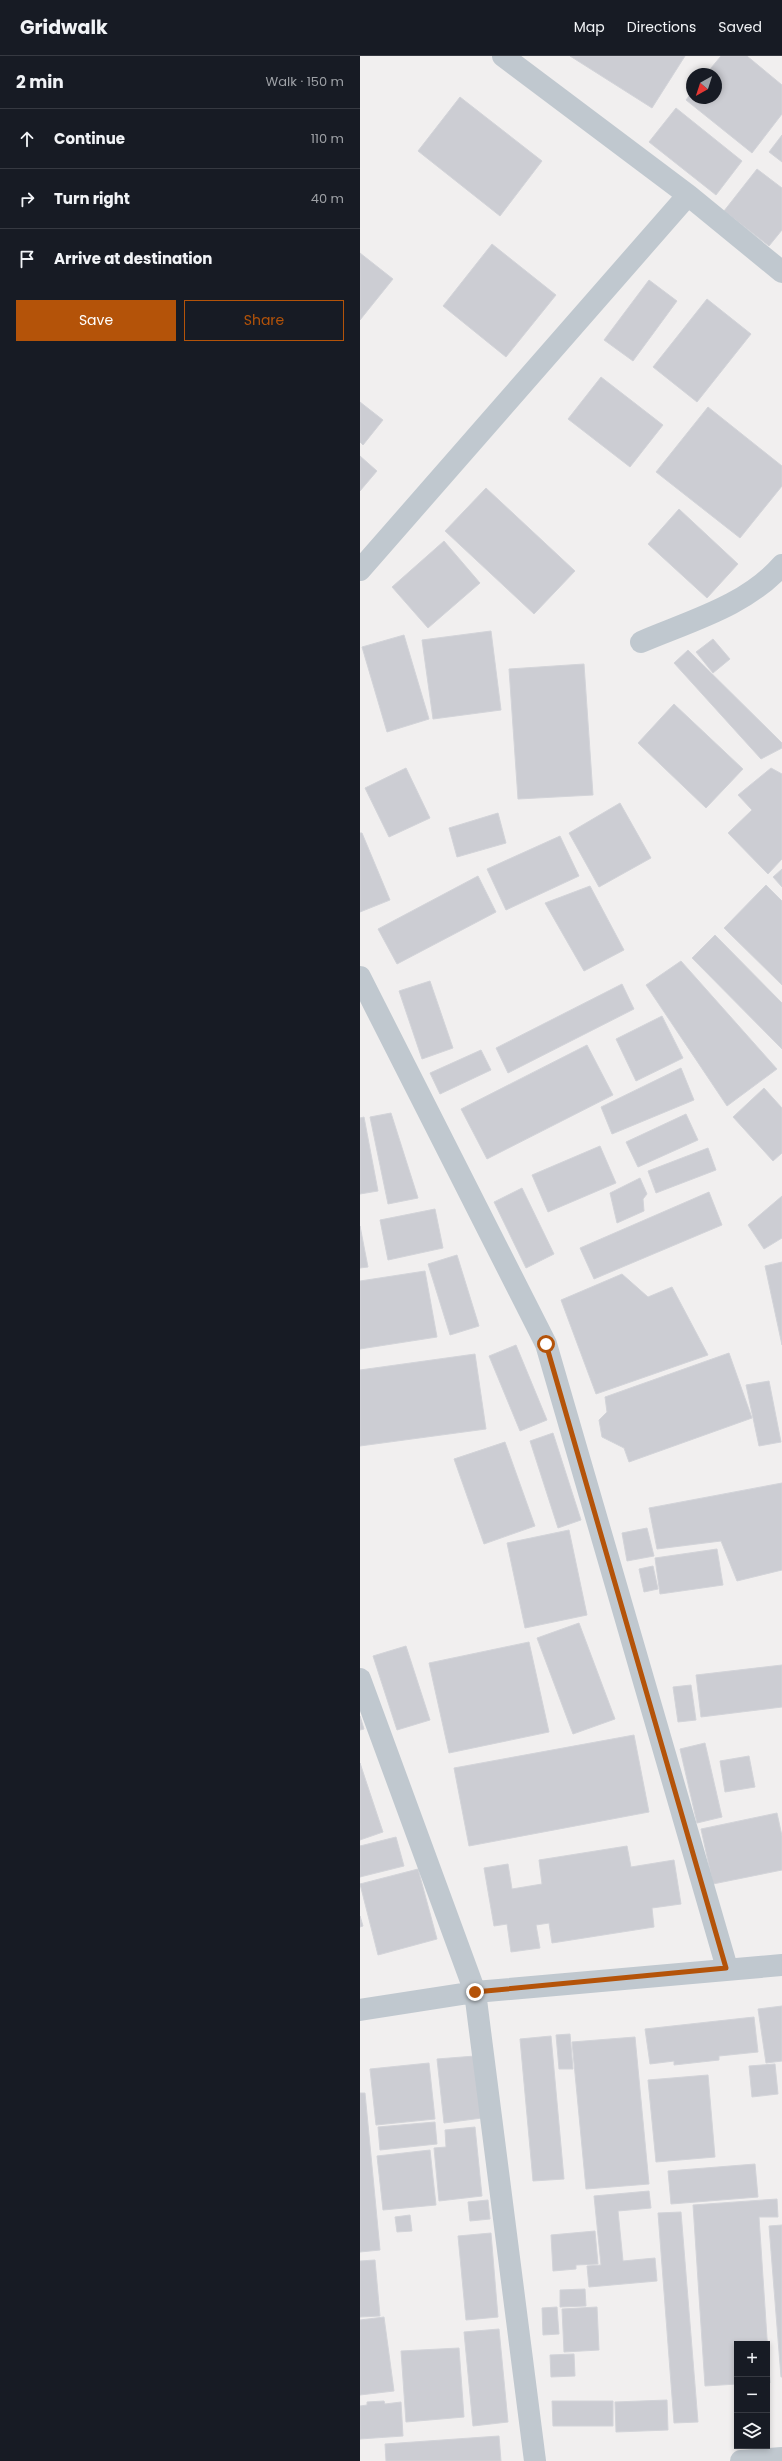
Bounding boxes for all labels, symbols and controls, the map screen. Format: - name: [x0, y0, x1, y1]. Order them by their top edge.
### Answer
- text: Gridwalk: [20, 14, 108, 41]
- text: Map: [574, 17, 605, 37]
- text: Directions: [627, 17, 696, 37]
- text: Saved: [718, 17, 762, 37]
- north arrow: [686, 68, 722, 104]
- text: 2 min: [16, 70, 64, 94]
- text: Walk · 150 m: [266, 72, 344, 91]
- icon: ahead: [16, 128, 38, 150]
- text: Continue: [54, 128, 125, 149]
- text: 110 m: [311, 129, 344, 148]
- icon: right: [16, 188, 38, 210]
- text: Turn right: [54, 188, 130, 209]
- text: 40 m: [311, 189, 344, 208]
- icon: arrive: [16, 248, 38, 270]
- text: Arrive at destination: [54, 248, 212, 269]
- button: Save: [16, 300, 176, 341]
- button: Share: [184, 300, 344, 341]
- route start: [537, 1335, 555, 1353]
- route end: [466, 1983, 484, 2001]
- map controls: [734, 2341, 770, 2449]
- button: +: [734, 2341, 770, 2377]
- button: −: [734, 2377, 770, 2413]
- button: layers: [734, 2413, 770, 2449]

